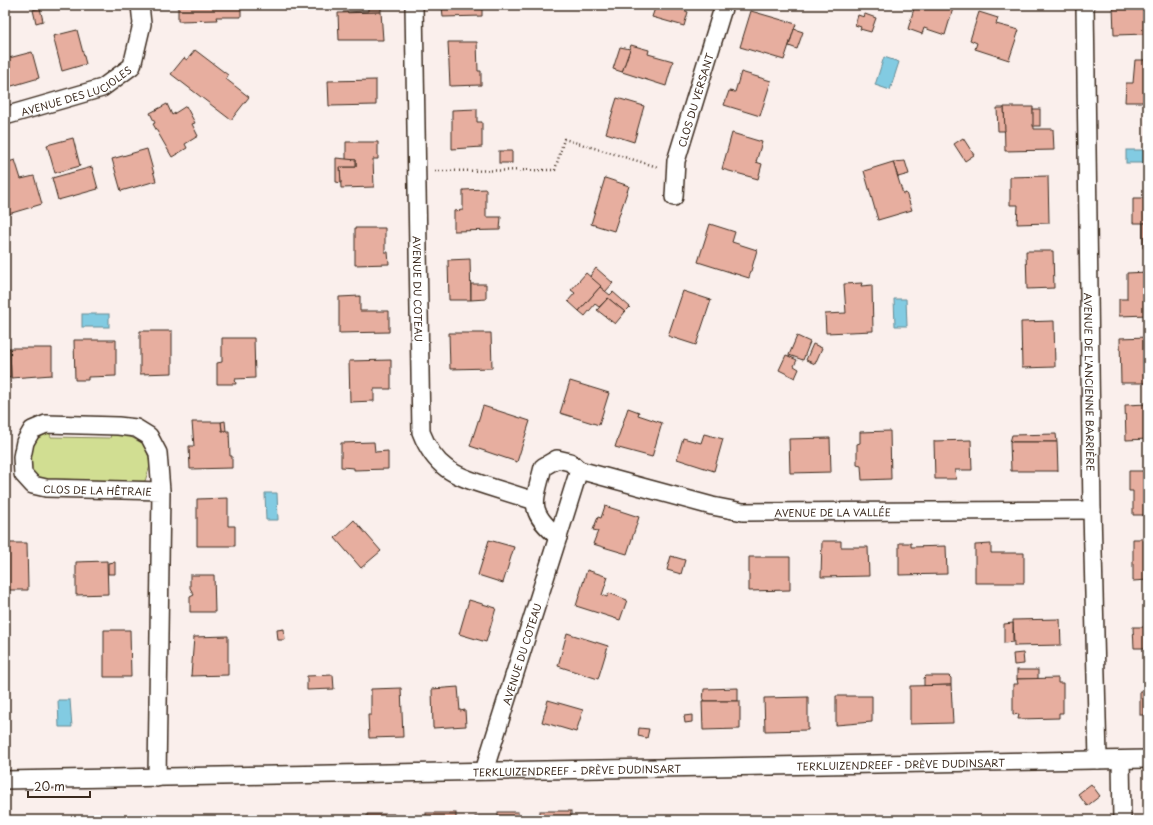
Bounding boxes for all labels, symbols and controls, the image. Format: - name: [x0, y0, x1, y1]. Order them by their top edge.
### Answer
- street label: CLOS DU VERSANT: [673, 51, 716, 149]
- street label: AVENUE DES LUCIOLES: [19, 62, 134, 119]
- street label: AVENUE DU COTEAU: [410, 236, 427, 342]
- street label: AVENUE DE L'ANCIENNE BARRIÈRE: [1081, 293, 1099, 471]
- street label: CLOS DE LA HÊTRAIE: [43, 480, 152, 498]
- street label: AVENUE DE LA VALLÉE: [774, 504, 891, 519]
- street label: AVENUE DU COTEAU: [498, 601, 544, 706]
- street label: TERKLUIZENDREEF - DRÈVE DUDINSART: [797, 754, 1005, 773]
- street label: TERKLUIZENDREEF - DRÈVE DUDINSART: [473, 760, 681, 779]
- scale bar: [28, 773, 90, 799]
- text: 20 m: [34, 777, 65, 795]

